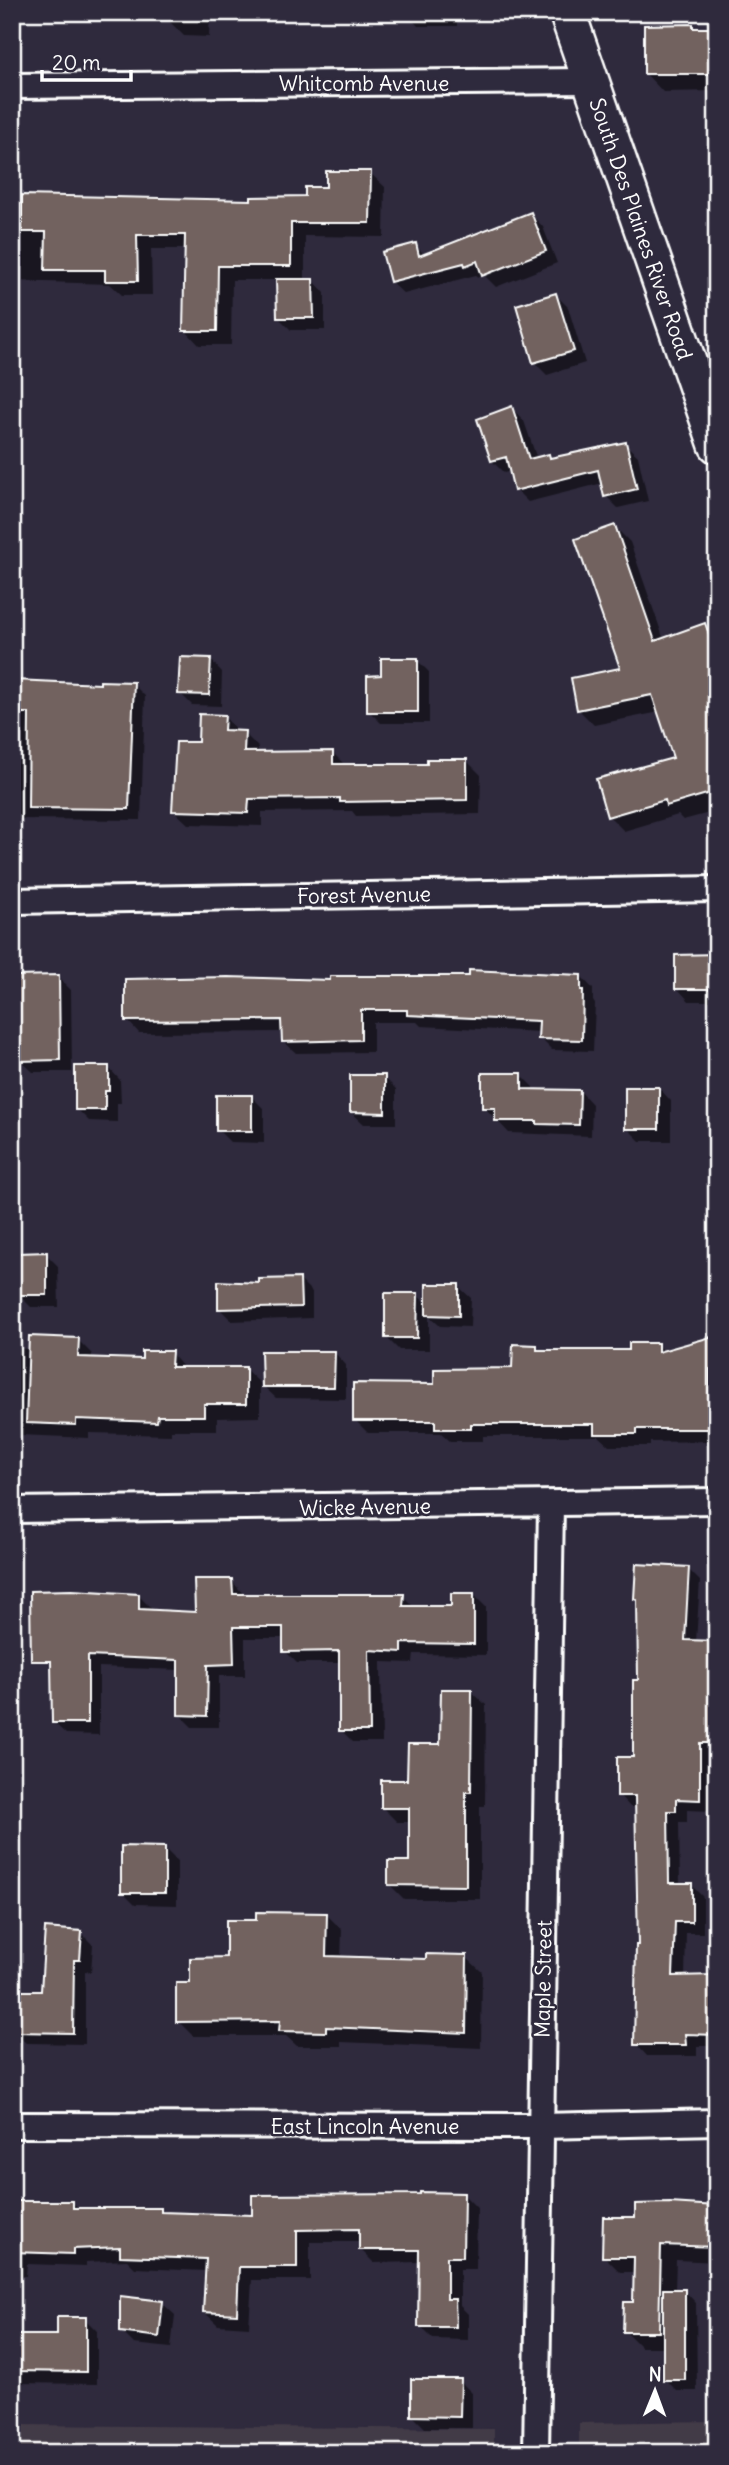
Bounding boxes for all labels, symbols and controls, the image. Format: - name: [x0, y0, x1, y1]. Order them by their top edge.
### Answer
- scale bar: [42, 38, 131, 82]
- text: 20 m: [52, 49, 101, 76]
- street label: Whitcomb Avenue: [279, 70, 449, 97]
- street label: South Des Plaines River Road: [583, 95, 699, 363]
- street label: Forest Avenue: [297, 880, 431, 910]
- street label: Wicke Avenue: [299, 1492, 431, 1522]
- street label: Maple Street: [528, 1920, 558, 2038]
- street label: East Lincoln Avenue: [271, 2113, 459, 2140]
- north arrow: [620, 2356, 690, 2426]
- text: N: [649, 2362, 662, 2386]

